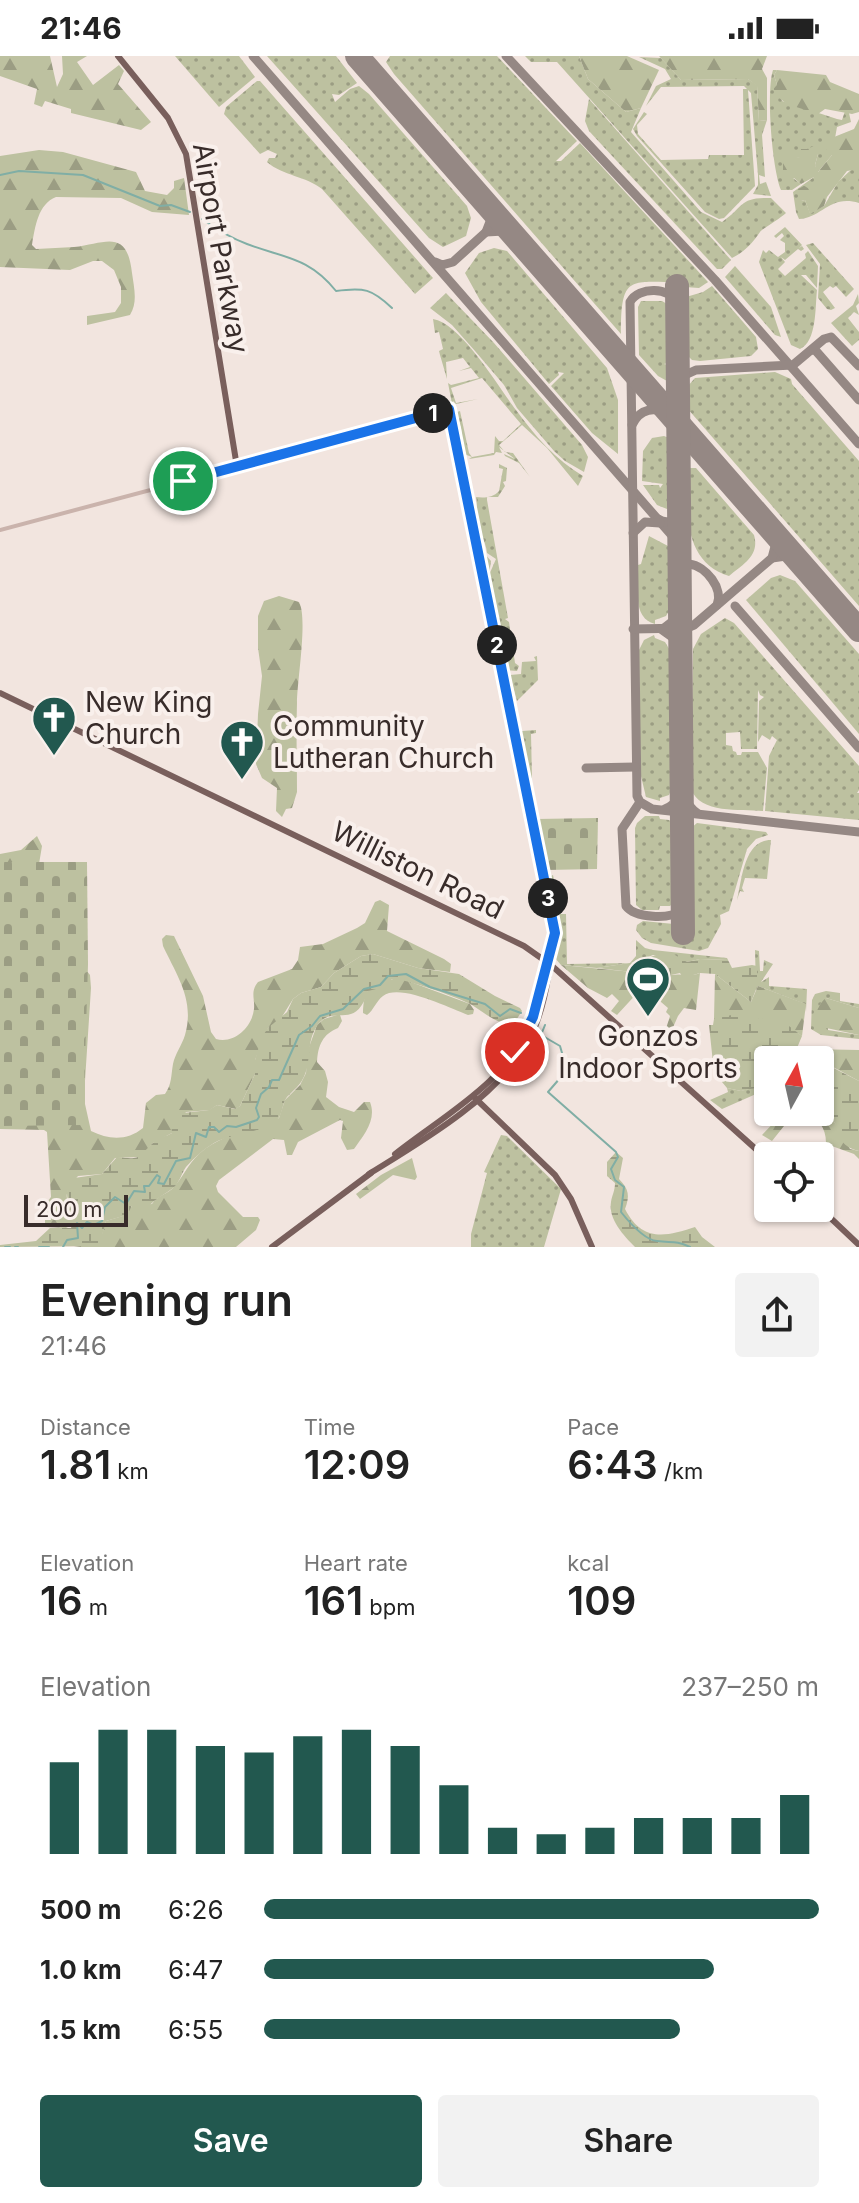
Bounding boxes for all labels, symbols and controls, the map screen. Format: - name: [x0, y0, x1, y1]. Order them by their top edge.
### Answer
- text: 21:46: [40, 10, 122, 46]
- street label: Airport Parkway: [186, 140, 256, 356]
- pin: 1: [413, 393, 453, 433]
- text: 1: [428, 400, 438, 426]
- pin: [149, 447, 217, 515]
- icon: arrive: [161, 459, 205, 503]
- pin: 2: [477, 625, 517, 665]
- text: 2: [490, 632, 504, 658]
- place label: New King Church: [85, 685, 212, 751]
- church icon: New King Church: [30, 694, 78, 757]
- place label: Community Lutheran Church: [273, 709, 494, 775]
- church icon: Community Lutheran Church: [218, 718, 266, 781]
- street label: Williston Road: [326, 814, 510, 926]
- pin: 3: [528, 878, 568, 918]
- text: 3: [541, 885, 555, 911]
- sports icon: Gonzos Indoor Sports: [624, 955, 672, 1018]
- pin: [481, 1018, 549, 1086]
- place label: Gonzos Indoor Sports: [558, 1019, 738, 1085]
- icon: check: [493, 1030, 537, 1074]
- north arrow: [754, 1046, 834, 1126]
- map controls: [754, 1046, 834, 1222]
- button: locate: [754, 1142, 834, 1222]
- scale bar: [24, 1191, 128, 1227]
- text: 200 m: [36, 1196, 103, 1222]
- text: Evening run: [40, 1273, 293, 1327]
- button: share: [735, 1273, 819, 1357]
- text: 21:46: [40, 1330, 107, 1361]
- text: Distance: [40, 1414, 131, 1440]
- text: Time: [304, 1414, 355, 1440]
- text: Pace: [567, 1414, 619, 1440]
- text: 1.81: [40, 1440, 111, 1489]
- text: 12:09: [304, 1440, 410, 1489]
- text: 6:43: [567, 1440, 658, 1489]
- text: km: [111, 1458, 149, 1484]
- text: /km: [658, 1458, 703, 1484]
- text: Elevation: [40, 1550, 134, 1576]
- text: Heart rate: [304, 1550, 408, 1576]
- text: kcal: [567, 1550, 609, 1576]
- text: 16: [40, 1576, 83, 1625]
- text: 161: [304, 1576, 363, 1625]
- text: 109: [567, 1576, 636, 1625]
- text: m: [83, 1594, 108, 1620]
- text: bpm: [363, 1594, 415, 1620]
- text: Elevation: [40, 1671, 151, 1702]
- text: 237–250 m: [681, 1671, 819, 1702]
- text: 500 m: [40, 1894, 122, 1925]
- text: 6:26: [168, 1894, 224, 1925]
- text: 1.0 km: [40, 1954, 122, 1985]
- text: 6:47: [168, 1954, 223, 1985]
- text: 1.5 km: [40, 2014, 121, 2045]
- text: 6:55: [168, 2014, 223, 2045]
- button: Save: [40, 2095, 422, 2187]
- button: Share: [438, 2095, 819, 2187]

